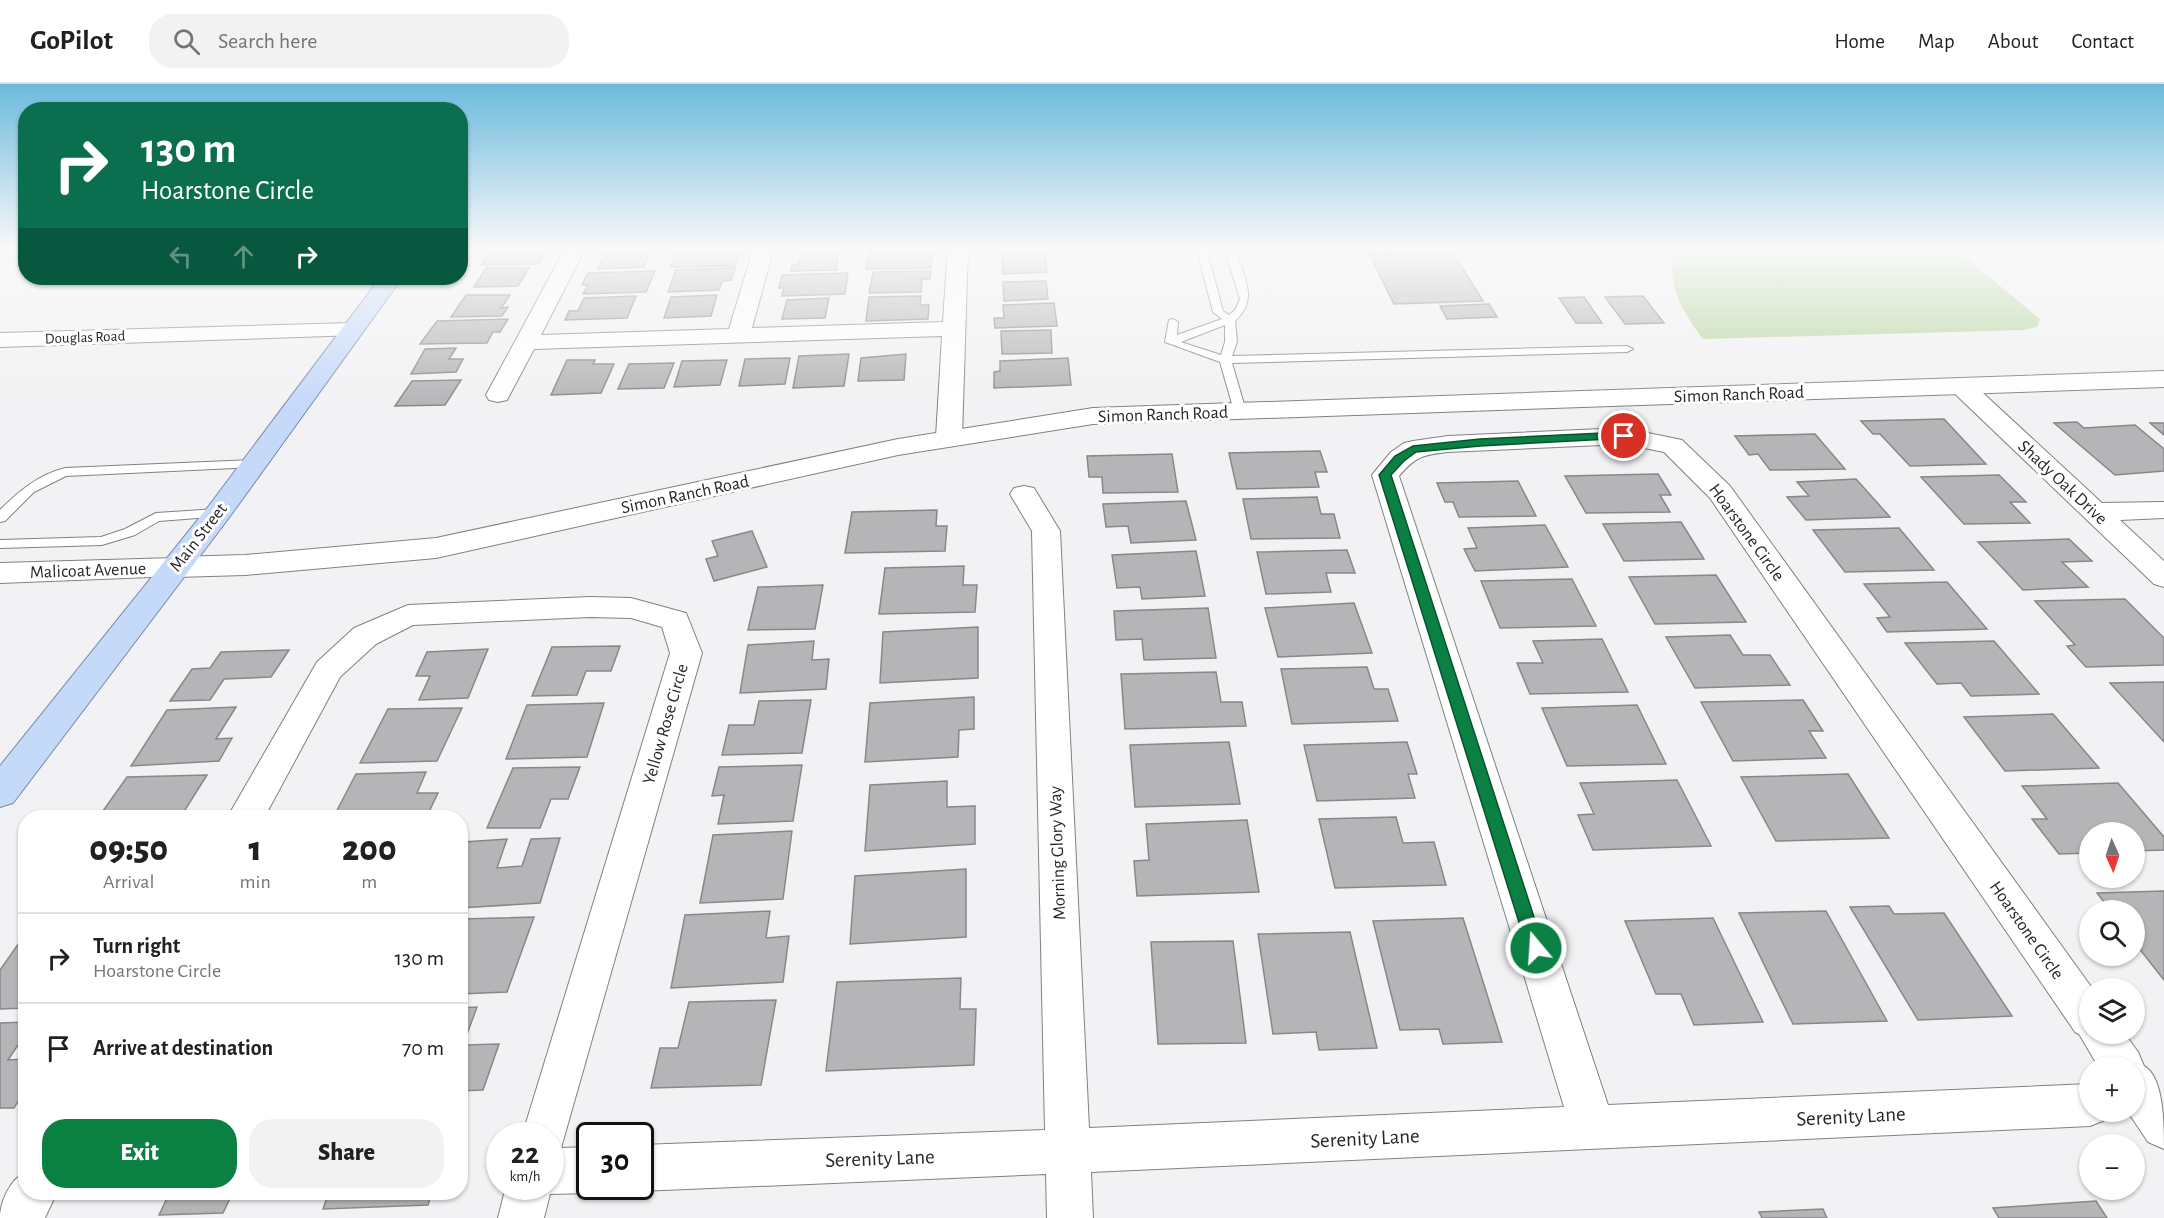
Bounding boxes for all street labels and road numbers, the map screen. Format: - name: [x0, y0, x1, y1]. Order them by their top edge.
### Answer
- street label: Douglas Road: [45, 329, 126, 346]
- street label: Simon Ranch Road: [1674, 384, 1804, 406]
- street label: Simon Ranch Road: [1098, 404, 1228, 426]
- street label: Shady Oak Drive: [2014, 437, 2110, 528]
- street label: Simon Ranch Road: [620, 473, 751, 517]
- street label: Hoarstone Circle: [1705, 481, 1787, 585]
- street label: Main Street: [167, 500, 231, 575]
- street label: Malicoat Avenue: [30, 560, 147, 582]
- street label: Yellow Rose Circle: [640, 662, 692, 787]
- street label: Morning Glory Way: [1047, 785, 1069, 920]
- street label: Hoarstone Circle: [1986, 878, 2067, 983]
- street label: Serenity Lane: [1796, 1103, 1906, 1130]
- street label: Serenity Lane: [1310, 1125, 1420, 1152]
- street label: Serenity Lane: [825, 1146, 935, 1171]

